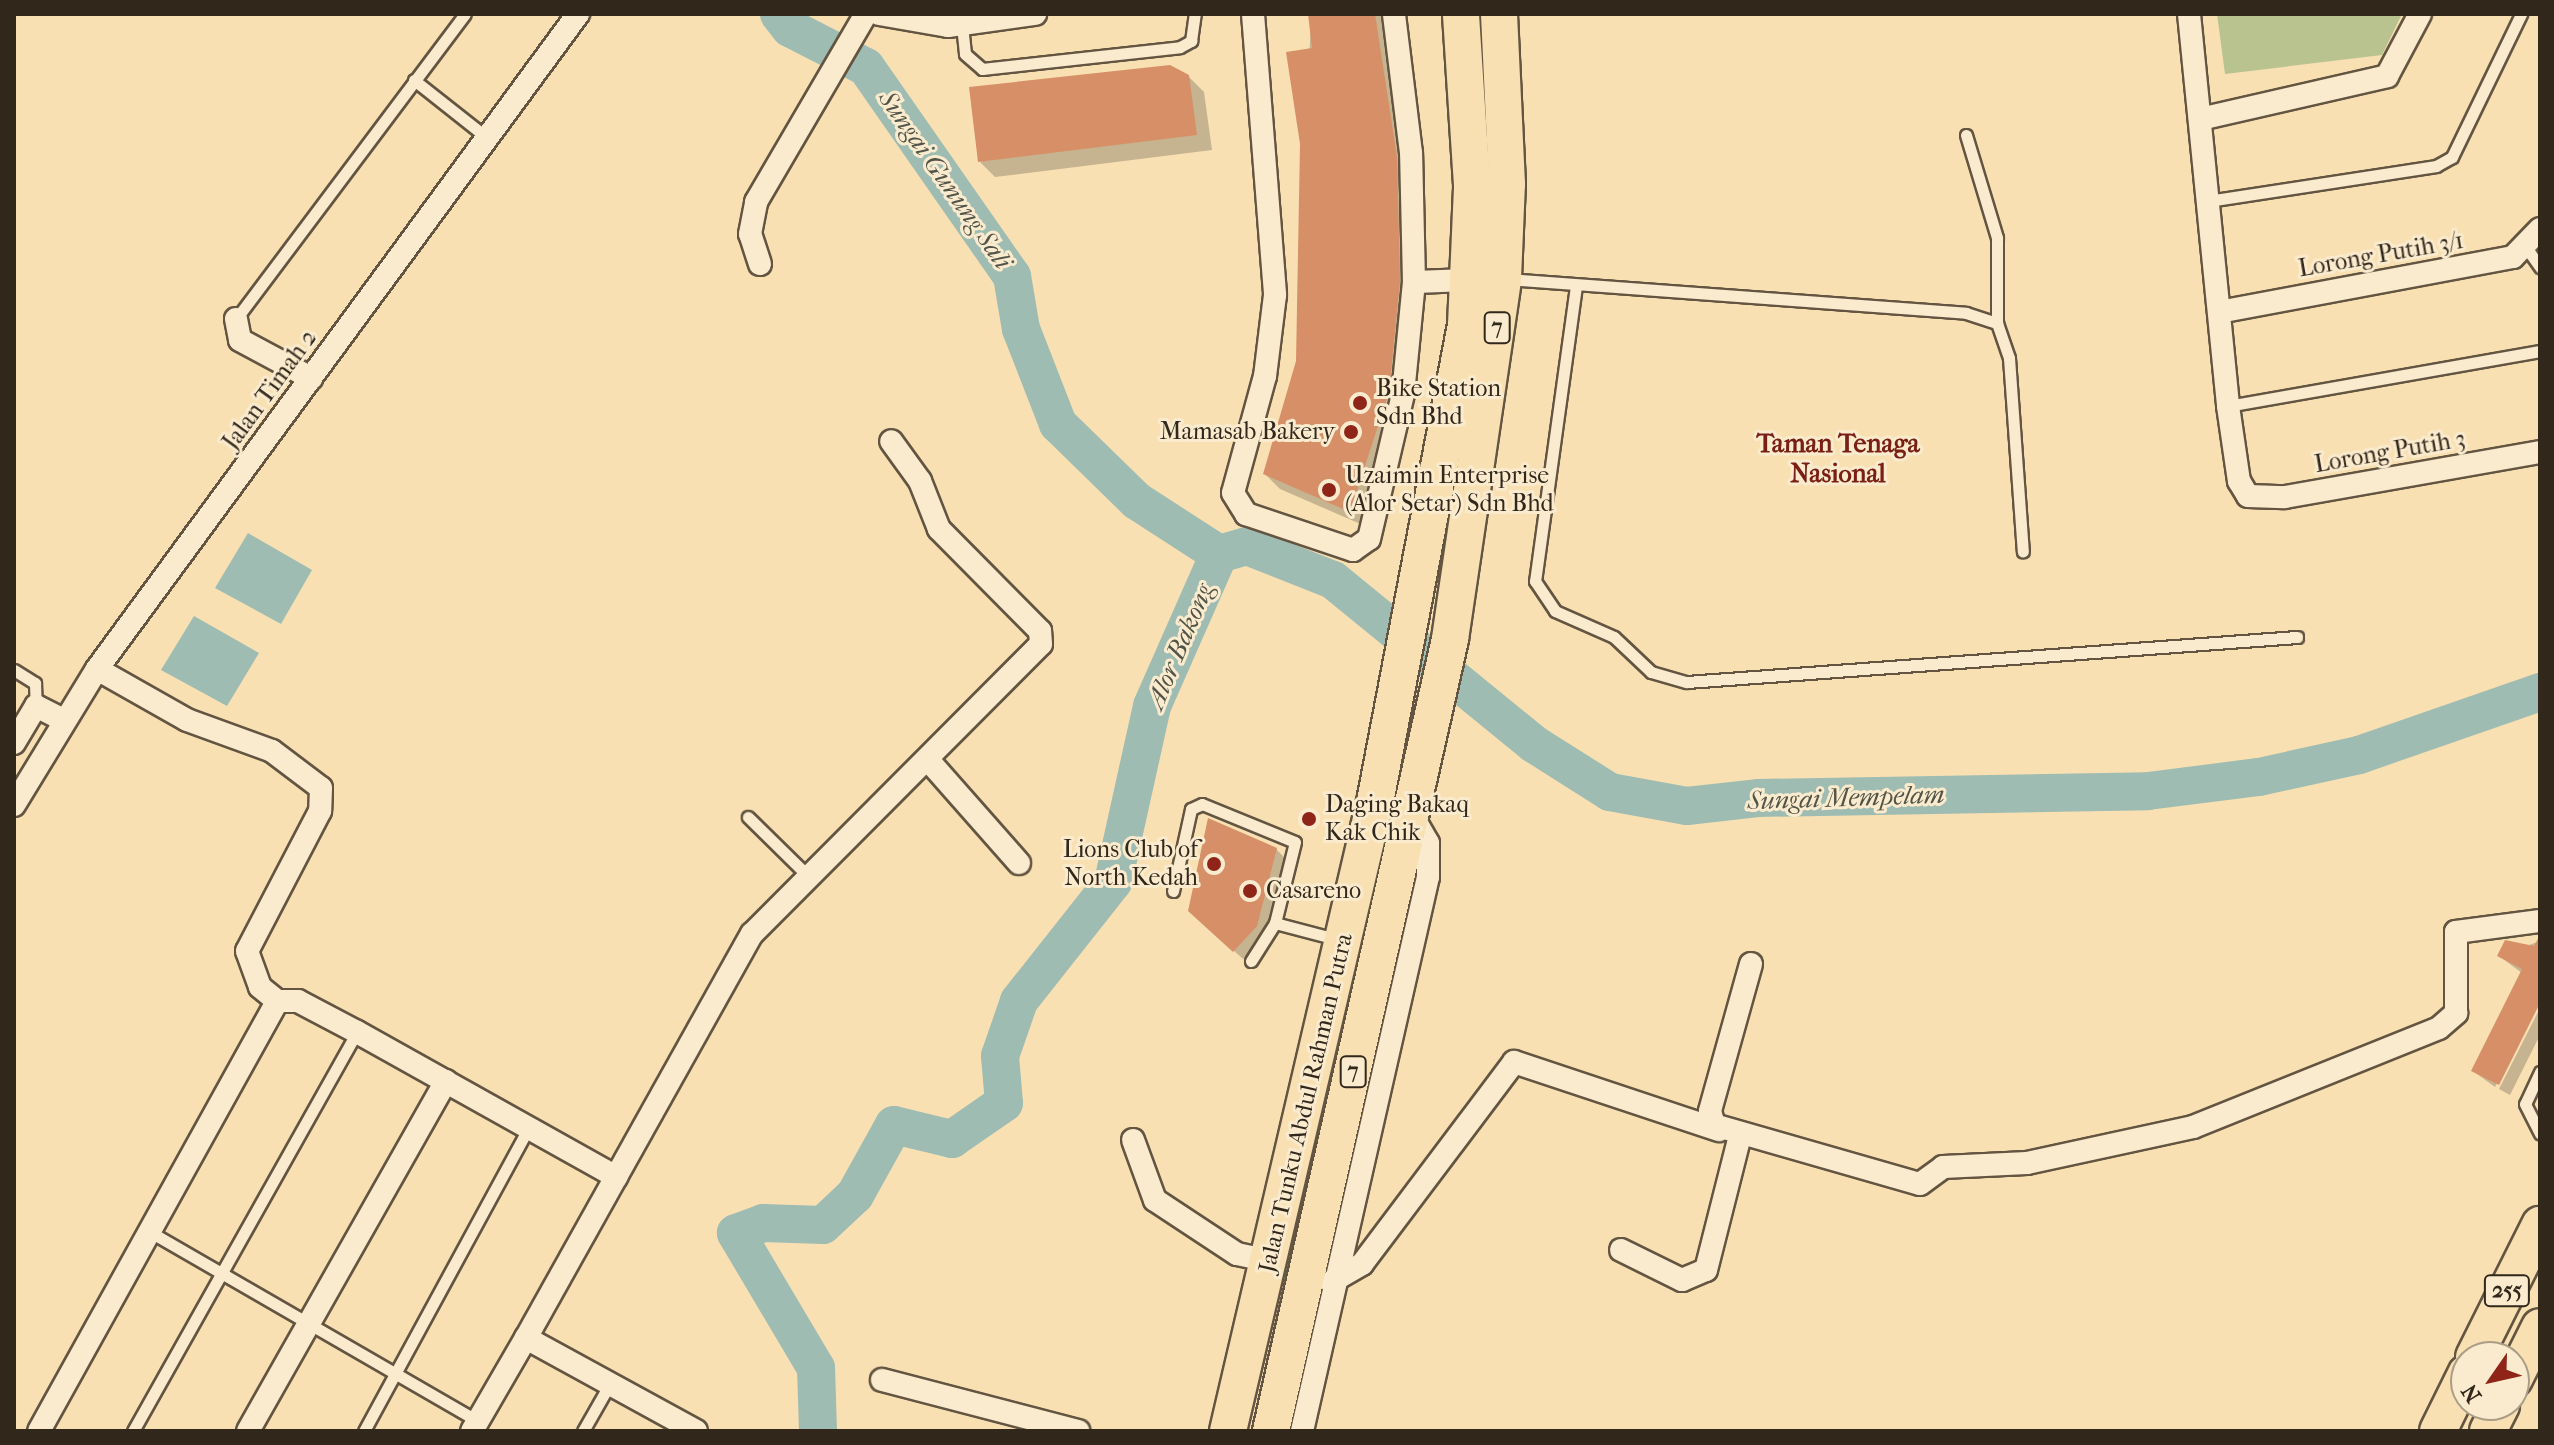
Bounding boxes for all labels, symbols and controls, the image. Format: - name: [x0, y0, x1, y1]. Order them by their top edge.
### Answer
- water label: Sungai Gunung Sali: [872, 85, 1018, 275]
- street label: Lorong Putih 3/1: [2296, 226, 2466, 284]
- road number: 7: [1483, 310, 1511, 346]
- street label: Jalan Timah 2: [217, 324, 323, 456]
- place label: Bike Station Sdn Bhd: [1376, 375, 1501, 431]
- marker: Bike Station Sdn Bhd: [1351, 394, 1369, 412]
- place label: Mamasab Bakery: [1160, 418, 1335, 446]
- marker: Mamasab Bakery: [1342, 423, 1360, 441]
- street label: Lorong Putih 3: [2312, 425, 2468, 479]
- district label: Taman Tenaga Nasional: [1757, 428, 1919, 490]
- place label: Uzaimin Enterprise (Alor Setar) Sdn Bhd: [1345, 462, 1554, 518]
- marker: Uzaimin Enterprise (Alor Setar) Sdn Bhd: [1320, 481, 1338, 499]
- water label: Alor Bakong: [1140, 579, 1220, 713]
- water label: Sungai Mempelam: [1747, 779, 1945, 817]
- place label: Daging Bakaq Kak Chik: [1325, 791, 1469, 847]
- marker: Daging Bakaq Kak Chik: [1300, 810, 1318, 828]
- place label: Lions Club of North Kedah: [1063, 836, 1198, 892]
- marker: Lions Club of North Kedah: [1205, 855, 1223, 873]
- place label: Casareno: [1266, 877, 1361, 905]
- marker: Casareno: [1241, 882, 1259, 900]
- street label: Jalan Tunku Abdul Rahman Putra: [1253, 930, 1359, 1276]
- road number: 7: [1339, 1054, 1367, 1090]
- road number: 255: [2483, 1273, 2531, 1309]
- north arrow: [2450, 1341, 2530, 1421]
- text: N: [2456, 1379, 2487, 1408]

